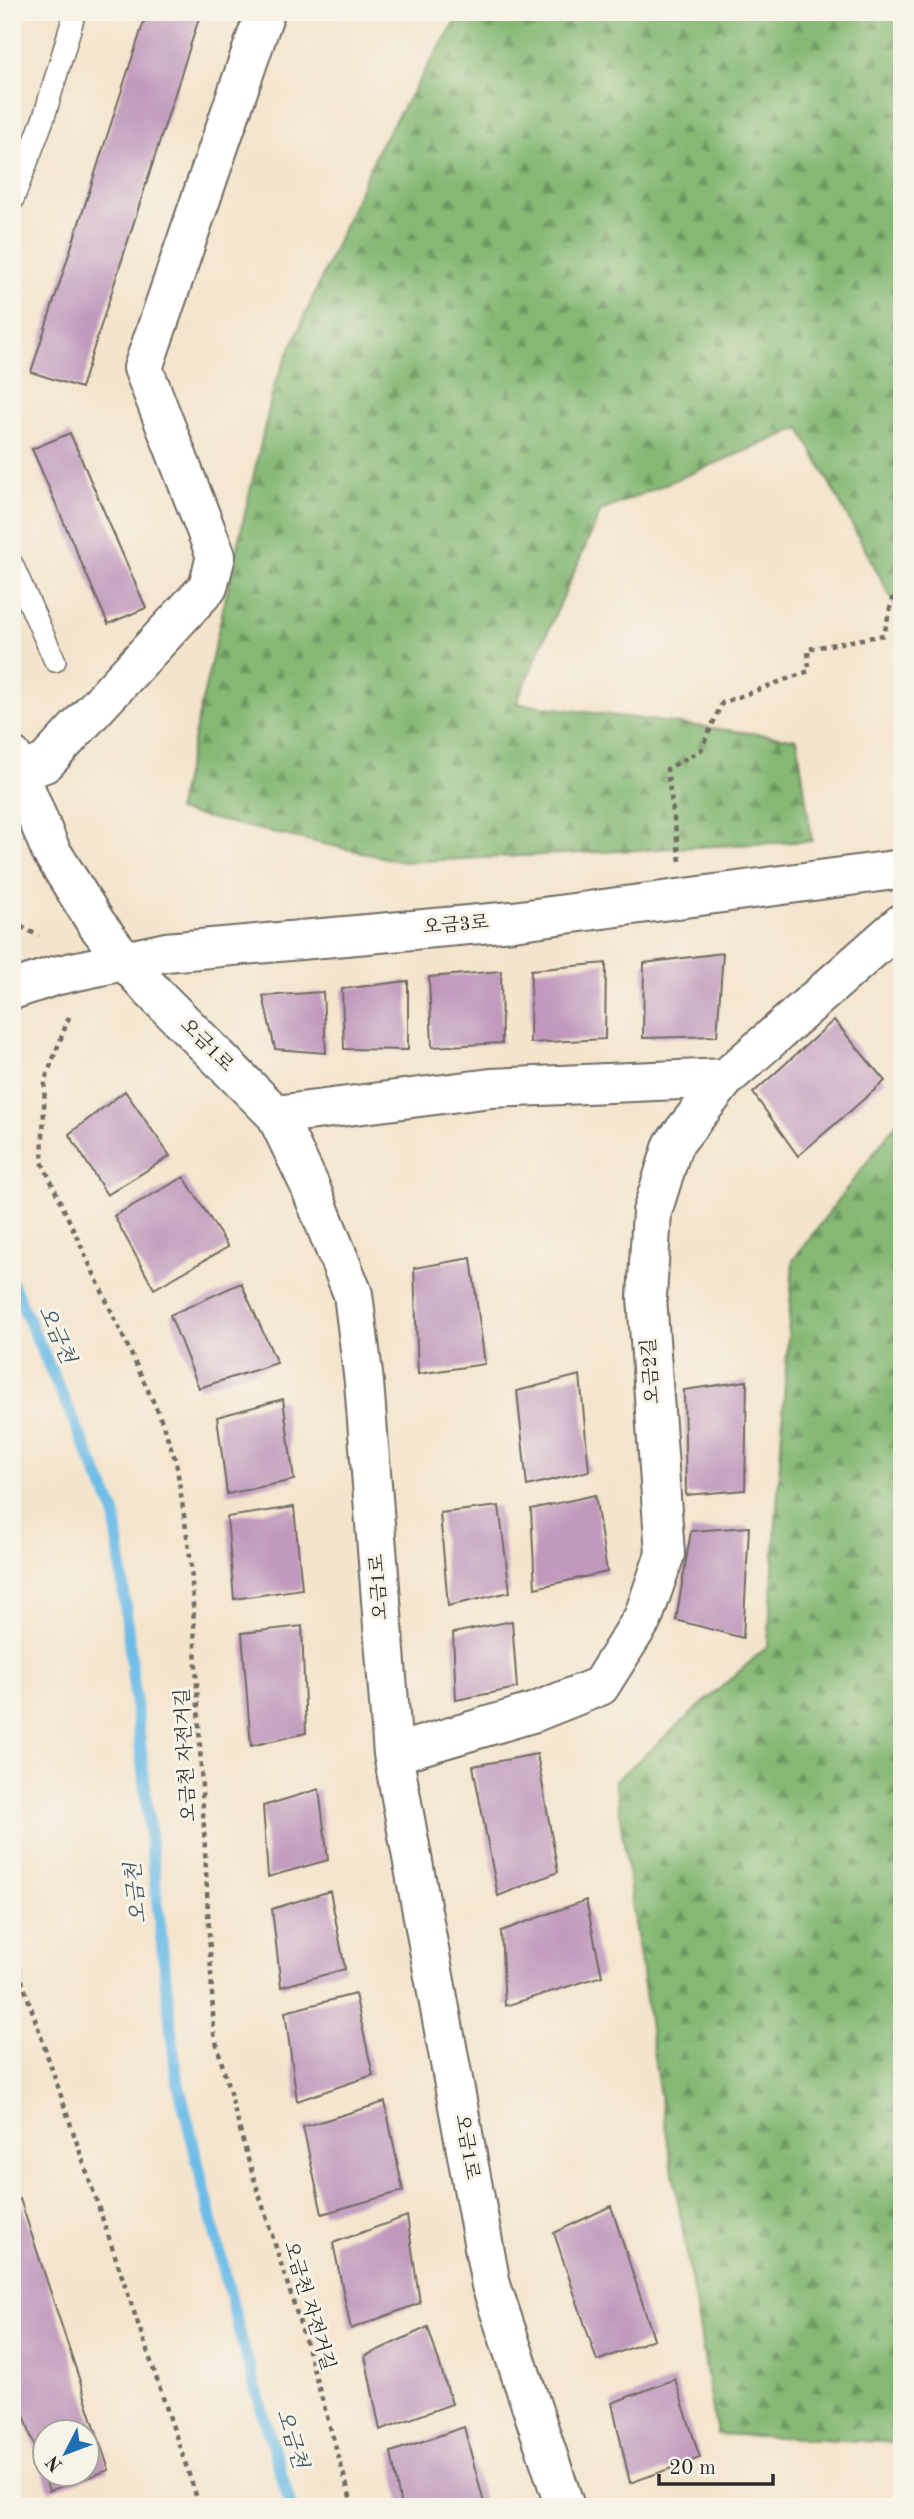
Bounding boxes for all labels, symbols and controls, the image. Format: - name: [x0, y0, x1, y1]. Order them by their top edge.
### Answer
- street label: 오금3로: [422, 912, 490, 938]
- street label: 오금1로: [176, 1015, 237, 1076]
- water label: 오금천: [34, 1302, 80, 1369]
- street label: 오금2길: [638, 1337, 664, 1405]
- street label: 오금1로: [366, 1553, 392, 1621]
- street label: 오금천 자전거길: [172, 1688, 200, 1822]
- water label: 오금천: [121, 1860, 151, 1925]
- street label: 오금1로: [451, 2112, 483, 2181]
- street label: 오금천 자전거길: [279, 2239, 339, 2373]
- water label: 오금천: [272, 2406, 312, 2473]
- north arrow: [32, 2418, 102, 2488]
- scale bar: [659, 2442, 772, 2486]
- text: N: [43, 2451, 67, 2474]
- text: 20 m: [669, 2458, 716, 2479]

